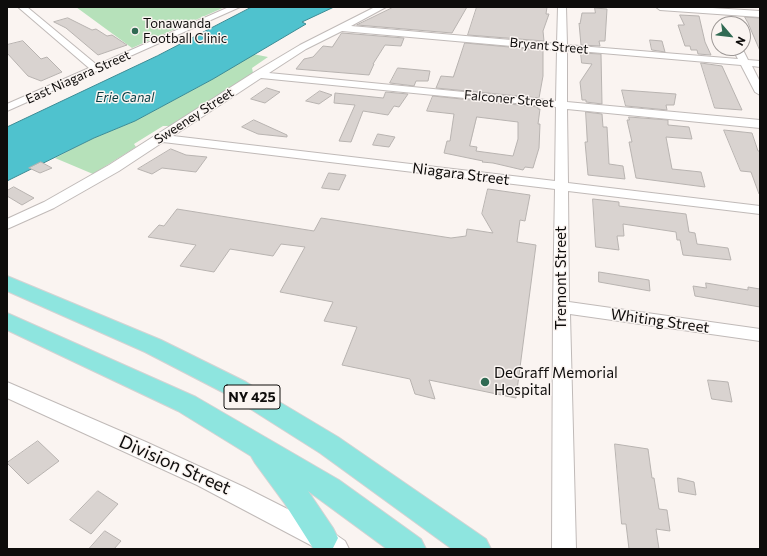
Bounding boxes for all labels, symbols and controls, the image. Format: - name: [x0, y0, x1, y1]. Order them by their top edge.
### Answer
- place label: Tonawanda Football Clinic: [143, 16, 227, 47]
- north arrow: [711, 16, 751, 56]
- marker: Tonawanda Football Clinic: [130, 26, 140, 36]
- street label: Bryant Street: [509, 35, 589, 57]
- text: N: [733, 35, 749, 48]
- street label: East Niagara Street: [23, 47, 133, 107]
- street label: Sweeney Street: [151, 85, 237, 147]
- street label: Falconer Street: [463, 87, 555, 111]
- water label: Erie Canal: [96, 90, 154, 106]
- street label: Niagara Street: [411, 159, 511, 189]
- street label: Tremont Street: [552, 226, 570, 330]
- street label: Whiting Street: [609, 305, 711, 337]
- place label: DeGraff Memorial Hospital: [494, 364, 618, 399]
- marker: DeGraff Memorial Hospital: [479, 376, 491, 388]
- road number: NY 425: [224, 385, 280, 409]
- street label: Division Street: [116, 431, 234, 499]

